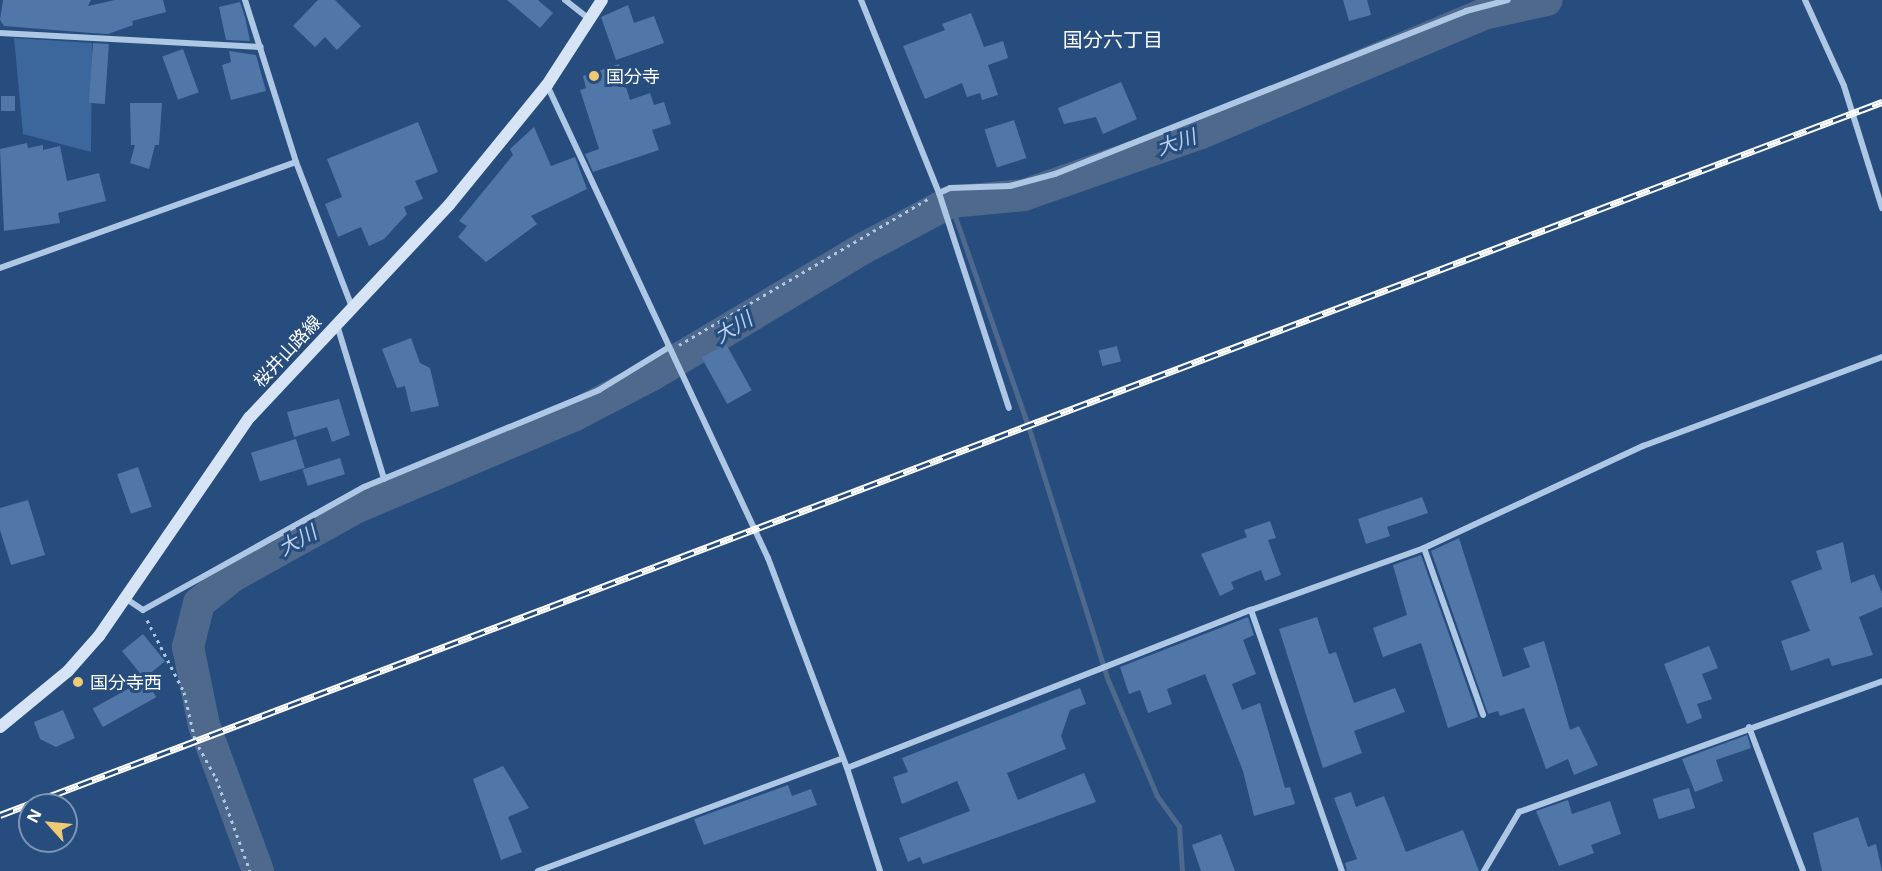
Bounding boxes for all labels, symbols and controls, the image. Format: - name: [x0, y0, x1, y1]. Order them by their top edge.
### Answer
- district label: 国分六丁目: [1063, 27, 1163, 51]
- place label: 国分寺: [606, 65, 660, 87]
- marker: 国分寺: [587, 69, 601, 83]
- water label: 大川: [1153, 124, 1199, 160]
- water label: 大川: [710, 306, 756, 348]
- street label: 桜井山路線: [248, 311, 326, 391]
- water label: 大川: [274, 520, 320, 560]
- place label: 国分寺西: [90, 671, 162, 693]
- marker: 国分寺西: [71, 675, 85, 689]
- north arrow: [18, 793, 78, 853]
- text: N: [21, 805, 46, 827]

